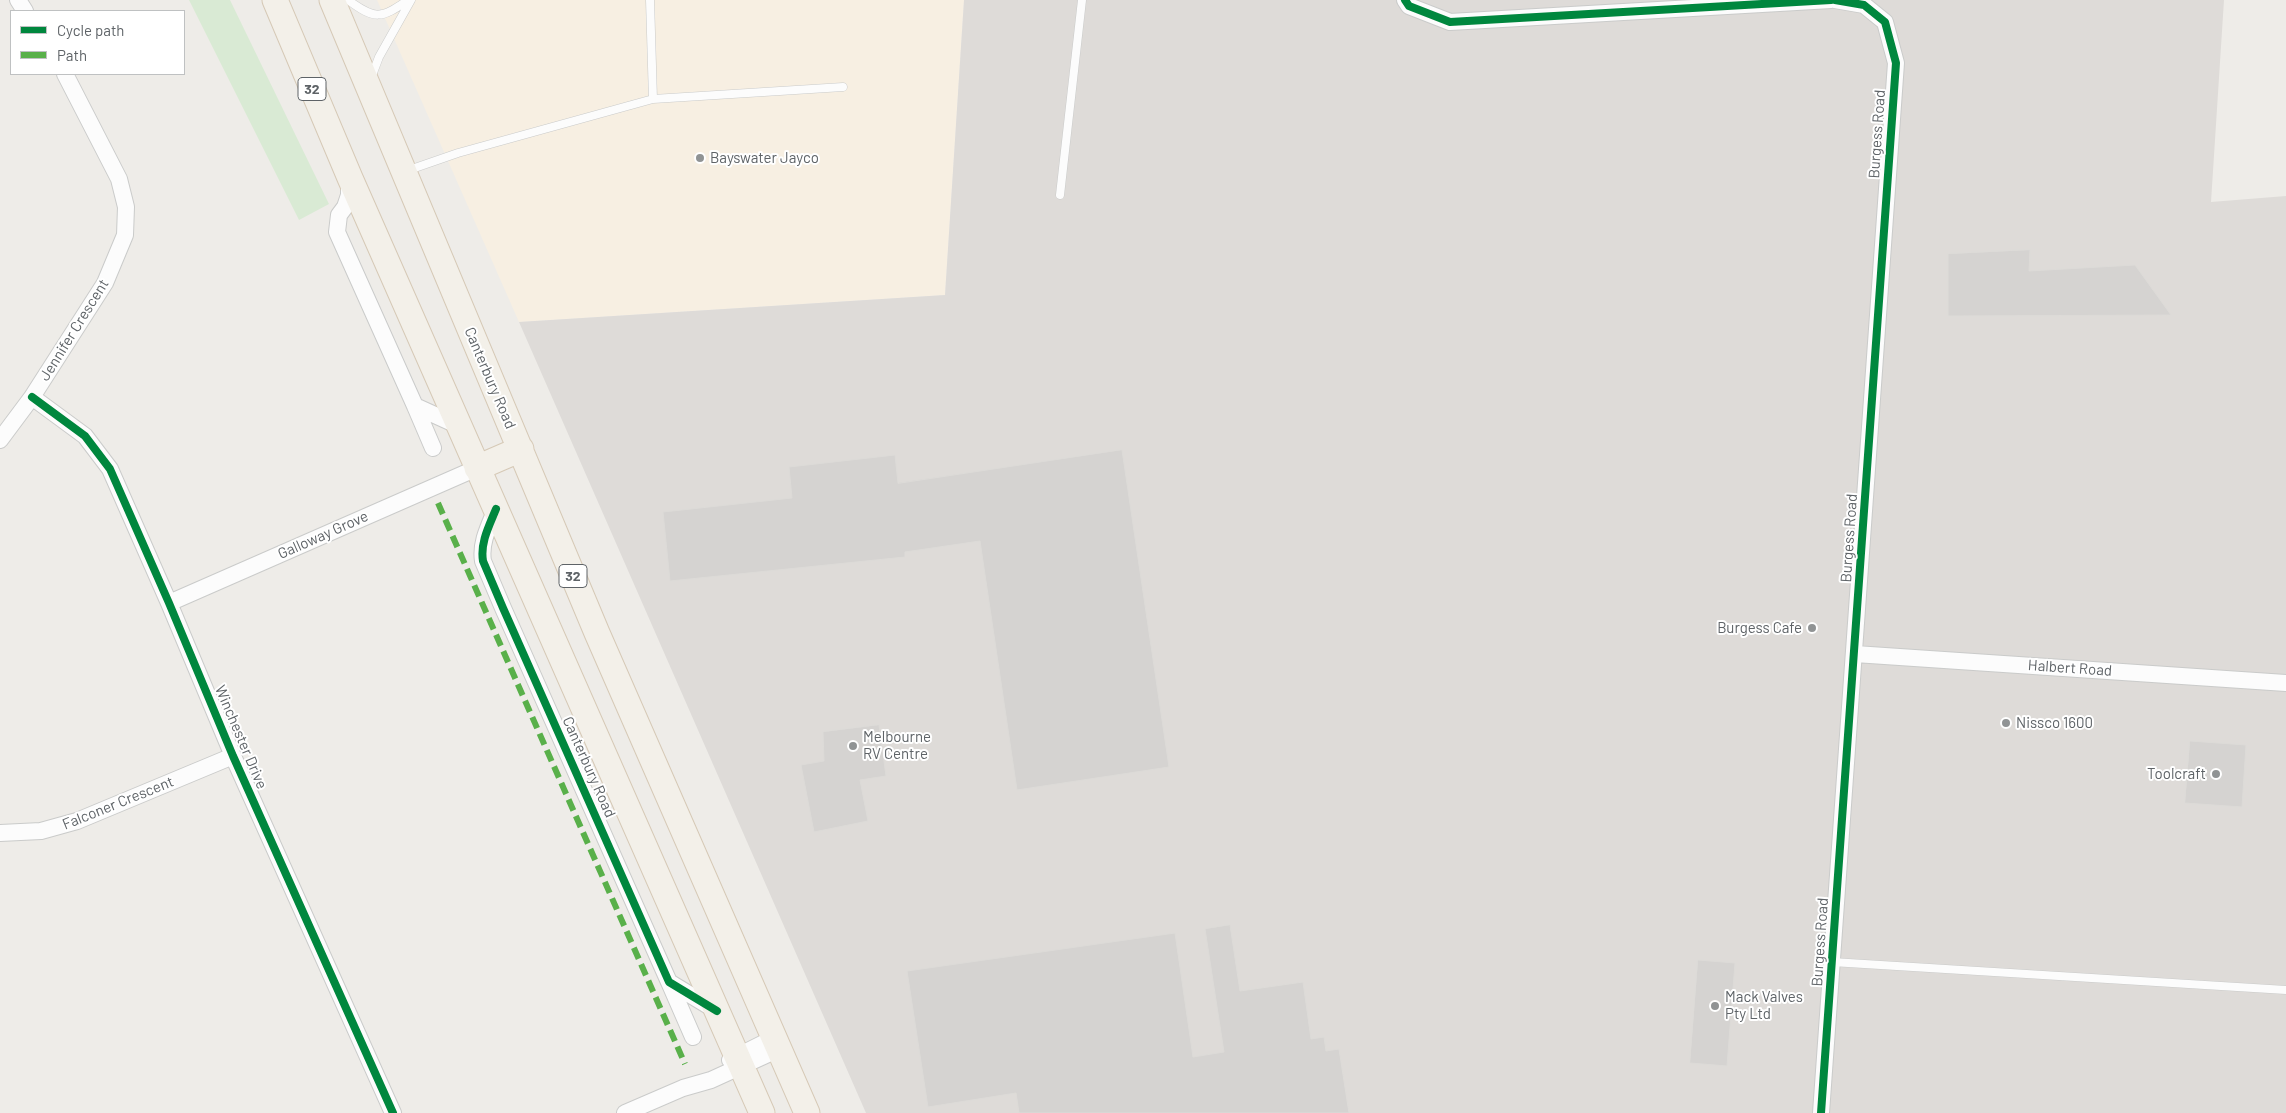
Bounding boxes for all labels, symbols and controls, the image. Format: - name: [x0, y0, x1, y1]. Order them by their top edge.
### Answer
- legend: [10, 10, 185, 75]
- text: Cycle path: [57, 21, 124, 39]
- text: Path: [57, 46, 87, 64]
- road number: 32: [298, 78, 326, 100]
- street label: Burgess Road: [1865, 89, 1889, 179]
- place label: Bayswater Jayco: [710, 149, 819, 167]
- marker: Bayswater Jayco: [694, 152, 706, 164]
- street label: Jennifer Crescent: [35, 276, 113, 384]
- street label: Canterbury Road: [460, 324, 520, 432]
- street label: Burgess Road: [1837, 493, 1861, 583]
- street label: Galloway Grove: [275, 507, 371, 563]
- road number: 32: [559, 564, 587, 588]
- place label: Burgess Cafe: [1717, 619, 1802, 637]
- marker: Burgess Cafe: [1806, 622, 1818, 634]
- street label: Halbert Road: [2027, 656, 2113, 680]
- street label: Winchester Drive: [211, 682, 271, 792]
- street label: Canterbury Road: [559, 714, 619, 820]
- place label: Nissco 1600: [2016, 714, 2093, 732]
- marker: Nissco 1600: [2000, 717, 2012, 729]
- place label: Melbourne RV Centre: [863, 728, 931, 763]
- marker: Melbourne RV Centre: [847, 740, 859, 752]
- place label: Toolcraft: [2147, 765, 2206, 783]
- marker: Toolcraft: [2210, 768, 2222, 780]
- street label: Falconer Crescent: [60, 772, 176, 834]
- street label: Burgess Road: [1808, 897, 1832, 987]
- place label: Mack Valves Pty Ltd: [1725, 988, 1803, 1023]
- marker: Mack Valves Pty Ltd: [1709, 1000, 1721, 1012]

